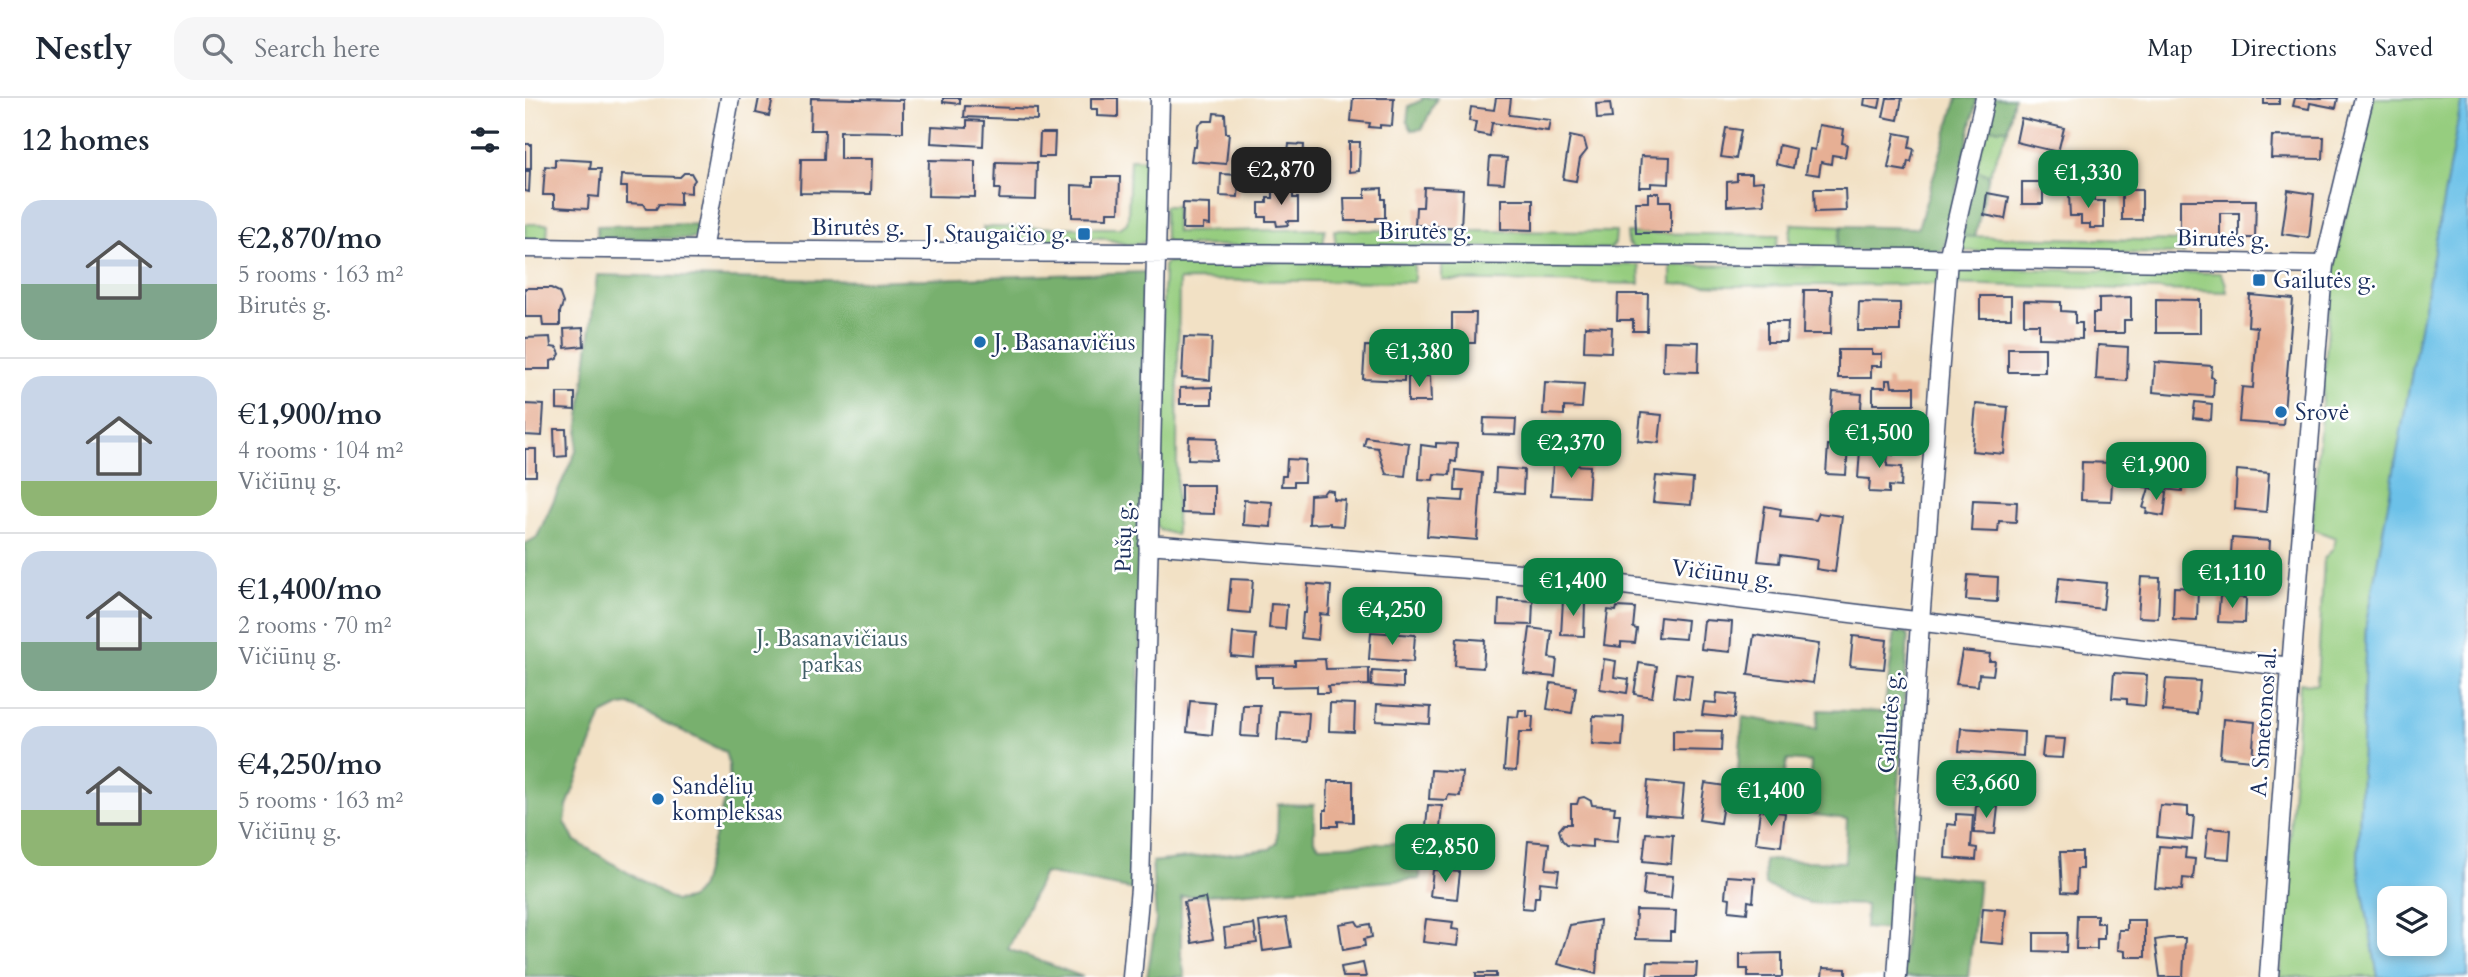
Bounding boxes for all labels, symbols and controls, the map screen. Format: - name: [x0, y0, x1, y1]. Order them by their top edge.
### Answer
- search box: [174, 17, 664, 80]
- text: Nestly: [35, 26, 132, 71]
- icon: search: [198, 29, 236, 67]
- text: Search here: [254, 31, 380, 66]
- text: Map: [2147, 32, 2193, 65]
- text: Directions: [2231, 32, 2337, 65]
- text: Saved: [2375, 32, 2433, 65]
- text: 12 homes: [21, 120, 150, 161]
- icon: filters: [466, 121, 504, 159]
- pin: €2,870: [1224, 148, 1338, 207]
- pin: €1,330: [2031, 150, 2145, 210]
- text: €2,870: [1247, 154, 1315, 185]
- text: €1,330: [2054, 157, 2122, 188]
- street label: Birutės g.: [811, 212, 905, 243]
- street label: Birutės g.: [1378, 216, 1472, 247]
- text: €2,870/mo: [238, 218, 382, 259]
- place label: J. Staugaičio g.: [922, 219, 1070, 250]
- street label: Birutės g.: [2176, 222, 2270, 255]
- marker: J. Staugaičio g.: [1076, 226, 1092, 242]
- icon: home: [77, 228, 161, 312]
- text: 5 rooms · 163 m²: [238, 259, 403, 290]
- place label: Gailutės g.: [2273, 265, 2376, 296]
- marker: Gailutės g.: [2251, 272, 2267, 288]
- text: Birutės g.: [238, 290, 331, 321]
- place label: J. Basanavičius: [991, 327, 1135, 358]
- pin: €1,380: [1362, 330, 1476, 389]
- marker: J. Basanavičius: [972, 334, 988, 350]
- text: €1,380: [1385, 336, 1453, 367]
- text: €1,900/mo: [238, 394, 382, 435]
- place label: Srovė: [2295, 397, 2349, 428]
- icon: home: [77, 404, 161, 488]
- marker: Srovė: [2273, 404, 2289, 420]
- pin: €1,500: [1822, 410, 1936, 470]
- text: €1,500: [1845, 417, 1913, 448]
- pin: €2,370: [1514, 420, 1628, 480]
- text: €2,370: [1537, 427, 1605, 458]
- text: 4 rooms · 104 m²: [238, 435, 403, 466]
- pin: €1,900: [2099, 442, 2213, 502]
- text: €1,900: [2122, 449, 2190, 480]
- text: Vičiūnų g.: [238, 466, 342, 497]
- street label: Pušų g.: [1107, 501, 1140, 573]
- pin: €1,110: [2175, 550, 2289, 610]
- street label: Vičiūnų g.: [1670, 552, 1776, 595]
- text: €1,110: [2198, 557, 2266, 588]
- pin: €1,400: [1516, 559, 1630, 618]
- text: €1,400: [1539, 565, 1607, 596]
- text: €1,400/mo: [238, 569, 382, 610]
- icon: home: [77, 579, 161, 663]
- pin: €4,250: [1335, 588, 1449, 647]
- text: €4,250: [1358, 594, 1426, 625]
- text: 2 rooms · 70 m²: [238, 610, 391, 641]
- park label: J. Basanavičiaus parkas: [753, 623, 908, 680]
- text: Vičiūnų g.: [238, 641, 342, 672]
- street label: A. Smetonos al.: [2243, 646, 2284, 798]
- street label: Gailutės g.: [1870, 669, 1909, 775]
- text: €4,250/mo: [238, 744, 382, 785]
- icon: home: [77, 754, 161, 838]
- pin: €3,660: [1929, 760, 2043, 820]
- text: €3,660: [1952, 767, 2020, 798]
- pin: €1,400: [1714, 768, 1828, 828]
- place label: Sandėlių kompleksas: [672, 771, 782, 828]
- text: €1,400: [1737, 775, 1805, 806]
- text: 5 rooms · 163 m²: [238, 785, 403, 816]
- marker: Sandėlių kompleksas: [650, 791, 666, 807]
- text: Vičiūnų g.: [238, 816, 342, 847]
- pin: €2,850: [1388, 824, 1502, 884]
- text: €2,850: [1411, 831, 1479, 862]
- map controls: [2377, 886, 2447, 956]
- button: layers: [2377, 886, 2447, 956]

